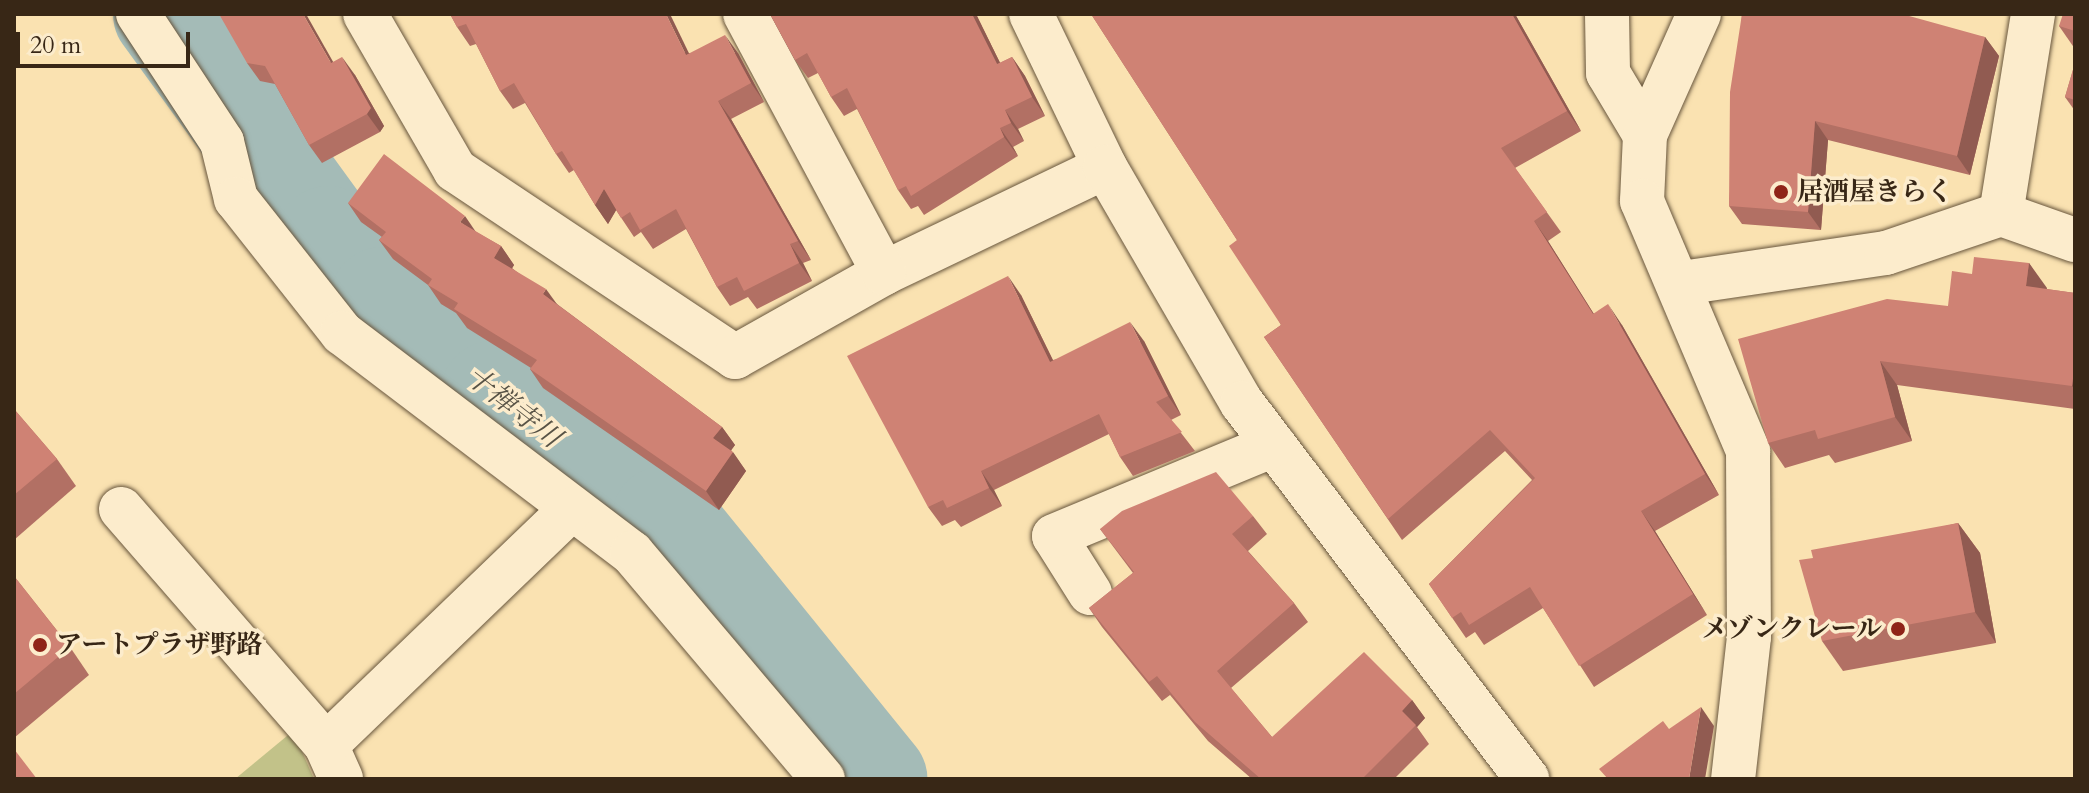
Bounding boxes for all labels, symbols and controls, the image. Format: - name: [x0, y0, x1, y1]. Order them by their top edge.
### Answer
- scale bar: [20, 16, 194, 66]
- text: 20 m: [30, 29, 81, 62]
- place label: 居酒屋きらく: [1797, 176, 1953, 208]
- marker: 居酒屋きらく: [1772, 183, 1790, 201]
- water label: 十禅寺川: [459, 359, 567, 455]
- place label: メゾンクレール: [1700, 613, 1882, 645]
- marker: メゾンクレール: [1889, 620, 1907, 638]
- place label: アートプラザ野路: [56, 629, 263, 661]
- marker: アートプラザ野路: [31, 636, 49, 654]

